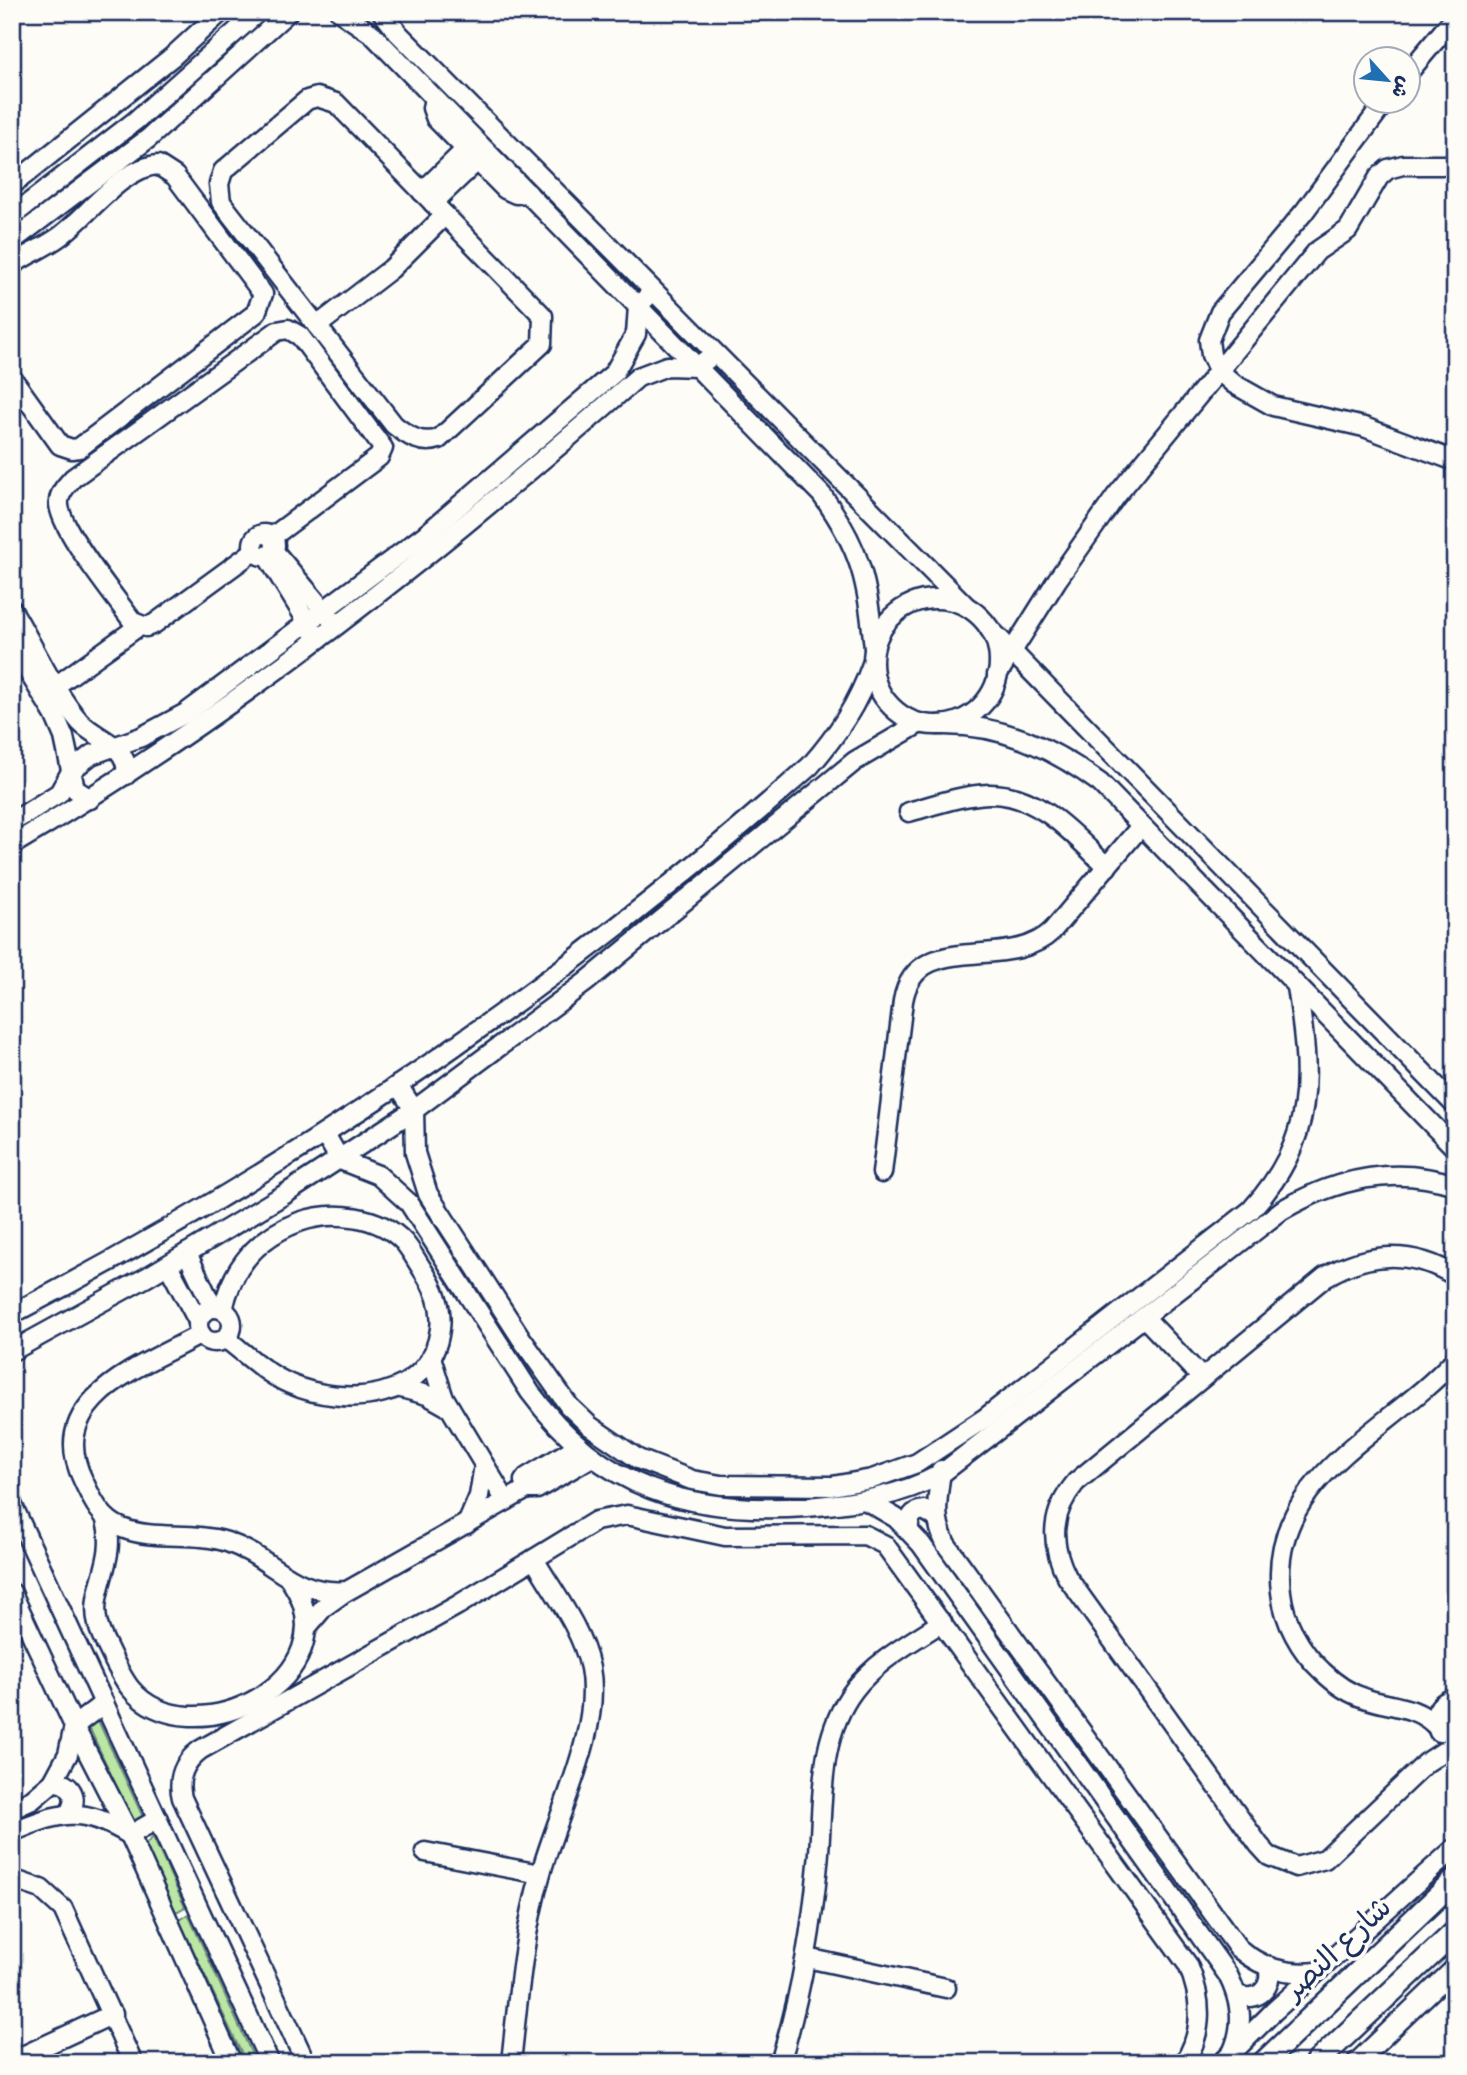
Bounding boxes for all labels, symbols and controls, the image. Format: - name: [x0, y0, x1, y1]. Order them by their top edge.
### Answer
- north arrow: [1352, 46, 1422, 116]
- text: ش: [1383, 71, 1417, 102]
- street label: شارع النصر: [1272, 1888, 1403, 2014]

